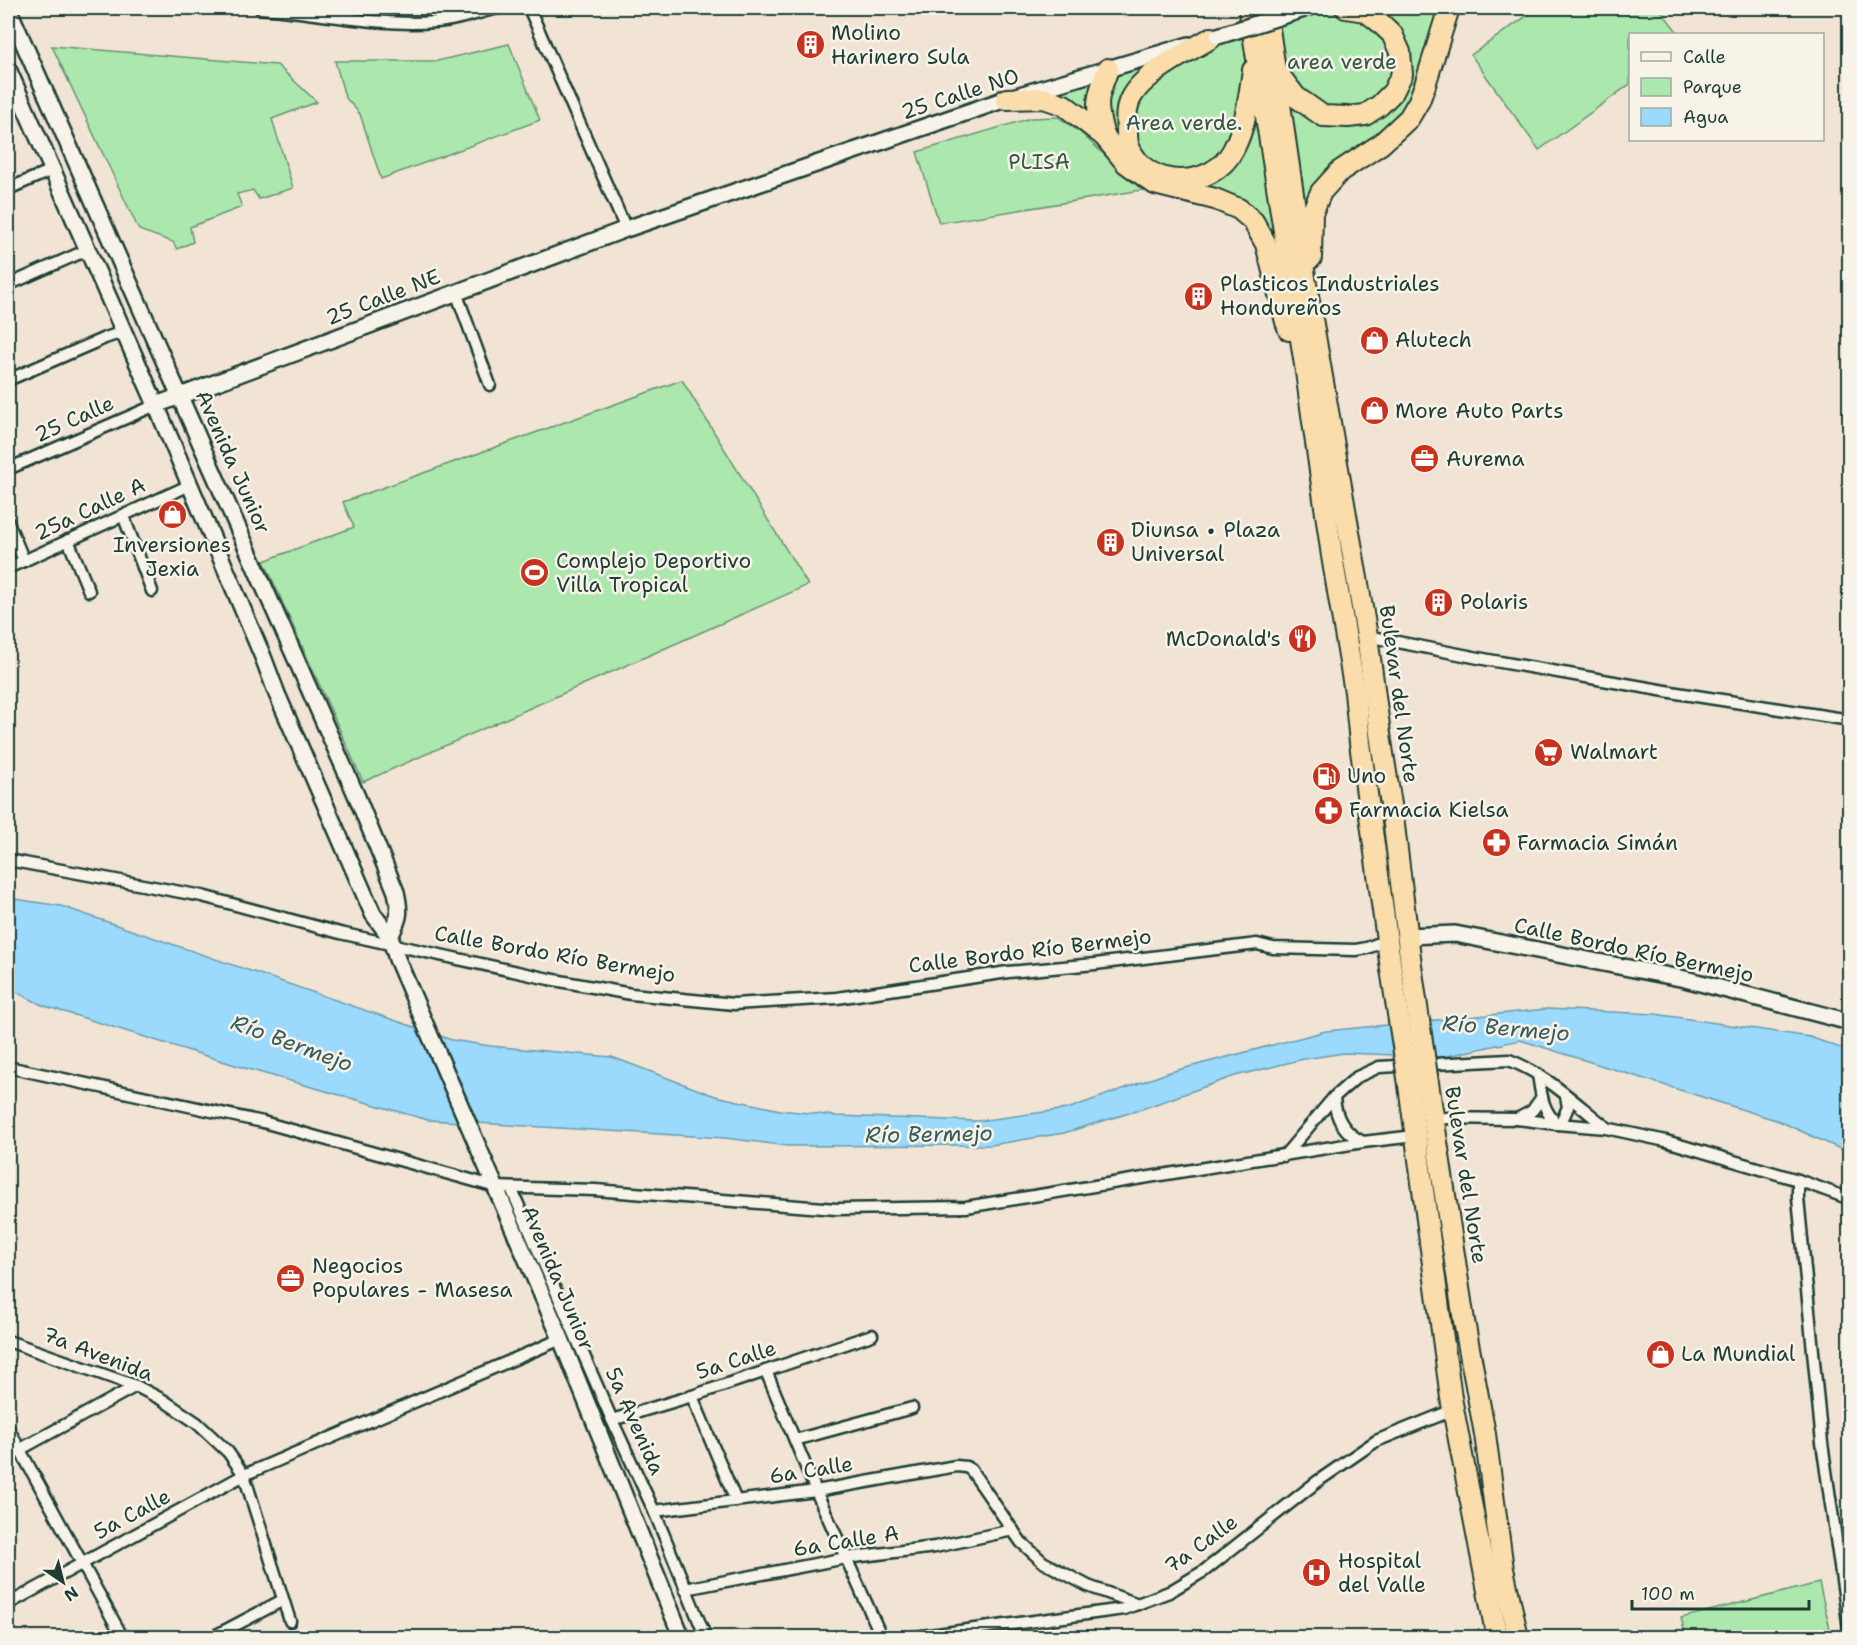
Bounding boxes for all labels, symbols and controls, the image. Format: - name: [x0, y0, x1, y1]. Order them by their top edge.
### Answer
- place label: Molino Harinero Sula: [831, 19, 969, 71]
- building icon: Molino Harinero Sula: [794, 29, 826, 61]
- legend: [1629, 33, 1824, 141]
- text: Calle: [1683, 45, 1726, 69]
- park label: area verde: [1287, 48, 1397, 76]
- street label: 25 Calle NO: [897, 62, 1023, 126]
- text: Parque: [1683, 75, 1742, 99]
- text: Agua: [1683, 105, 1728, 129]
- park label: Area verde.: [1126, 109, 1242, 137]
- park label: PLISA: [1008, 148, 1070, 176]
- street label: 25 Calle NE: [322, 262, 444, 332]
- place label: Plasticos Industriales Hondureños: [1220, 270, 1440, 322]
- building icon: Plasticos Industriales Hondureños: [1183, 280, 1215, 312]
- shop icon: Alutech: [1358, 324, 1390, 356]
- place label: Alutech: [1395, 326, 1472, 354]
- street label: Avenida Junior: [189, 386, 277, 538]
- street label: 25 Calle: [30, 389, 118, 449]
- shop icon: More Auto Parts: [1358, 395, 1390, 427]
- place label: More Auto Parts: [1395, 397, 1564, 425]
- office icon: Aurema: [1409, 443, 1441, 475]
- place label: Aurema: [1446, 445, 1525, 473]
- street label: 25a Calle A: [30, 471, 150, 547]
- shop icon: Inversiones Jexia: [156, 498, 188, 530]
- place label: Diunsa • Plaza Universal: [1131, 516, 1280, 568]
- building icon: Diunsa • Plaza Universal: [1094, 526, 1126, 558]
- place label: Inversiones Jexia: [113, 531, 231, 583]
- place label: Complejo Deportivo Villa Tropical: [556, 547, 751, 599]
- sports icon: Complejo Deportivo Villa Tropical: [519, 557, 551, 589]
- building icon: Polaris: [1423, 586, 1455, 618]
- place label: Polaris: [1460, 588, 1528, 616]
- street label: Bulevar del Norte: [1373, 603, 1425, 785]
- restaurant icon: McDonald's: [1286, 623, 1318, 655]
- place label: McDonald's: [1166, 625, 1281, 653]
- supermarket icon: Walmart: [1533, 736, 1565, 768]
- place label: Walmart: [1570, 738, 1658, 766]
- fuel station icon: Uno: [1310, 760, 1342, 792]
- place label: Uno: [1347, 762, 1386, 790]
- pharmacy icon: Farmacia Kielsa: [1312, 794, 1344, 826]
- place label: Farmacia Kielsa: [1349, 796, 1509, 824]
- pharmacy icon: Farmacia Simán: [1480, 827, 1512, 859]
- place label: Farmacia Simán: [1517, 829, 1678, 857]
- street label: Calle Bordo Río Bermejo: [1512, 911, 1756, 989]
- street label: Calle Bordo Río Bermejo: [432, 919, 678, 989]
- street label: Calle Bordo Río Bermejo: [907, 922, 1153, 980]
- water label: Río Bermejo: [227, 1008, 357, 1078]
- water label: Río Bermejo: [1441, 1008, 1571, 1048]
- street label: Bulevar del Norte: [1438, 1084, 1494, 1266]
- water label: Río Bermejo: [865, 1118, 993, 1150]
- street label: Avenida Junior: [515, 1201, 601, 1355]
- place label: Negocios Populares - Masesa: [312, 1252, 513, 1304]
- office icon: Negocios Populares - Masesa: [275, 1262, 307, 1294]
- street label: 7a Avenida: [39, 1320, 157, 1388]
- street label: 5a Calle: [692, 1334, 780, 1386]
- shop icon: La Mundial: [1644, 1338, 1676, 1370]
- place label: La Mundial: [1681, 1340, 1796, 1368]
- street label: 5a Avenida: [599, 1363, 671, 1479]
- street label: 6a Calle: [767, 1450, 855, 1490]
- street label: 5a Calle: [89, 1482, 175, 1546]
- street label: 7a Calle: [1159, 1508, 1243, 1580]
- street label: 6a Calle A: [791, 1519, 901, 1563]
- place label: Hospital del Valle: [1338, 1547, 1426, 1599]
- north arrow: [33, 1552, 93, 1612]
- hospital icon: Hospital del Valle: [1301, 1557, 1333, 1589]
- scale bar: [1632, 1573, 1809, 1611]
- text: N: [60, 1582, 83, 1606]
- text: 100 m: [1641, 1582, 1695, 1606]

